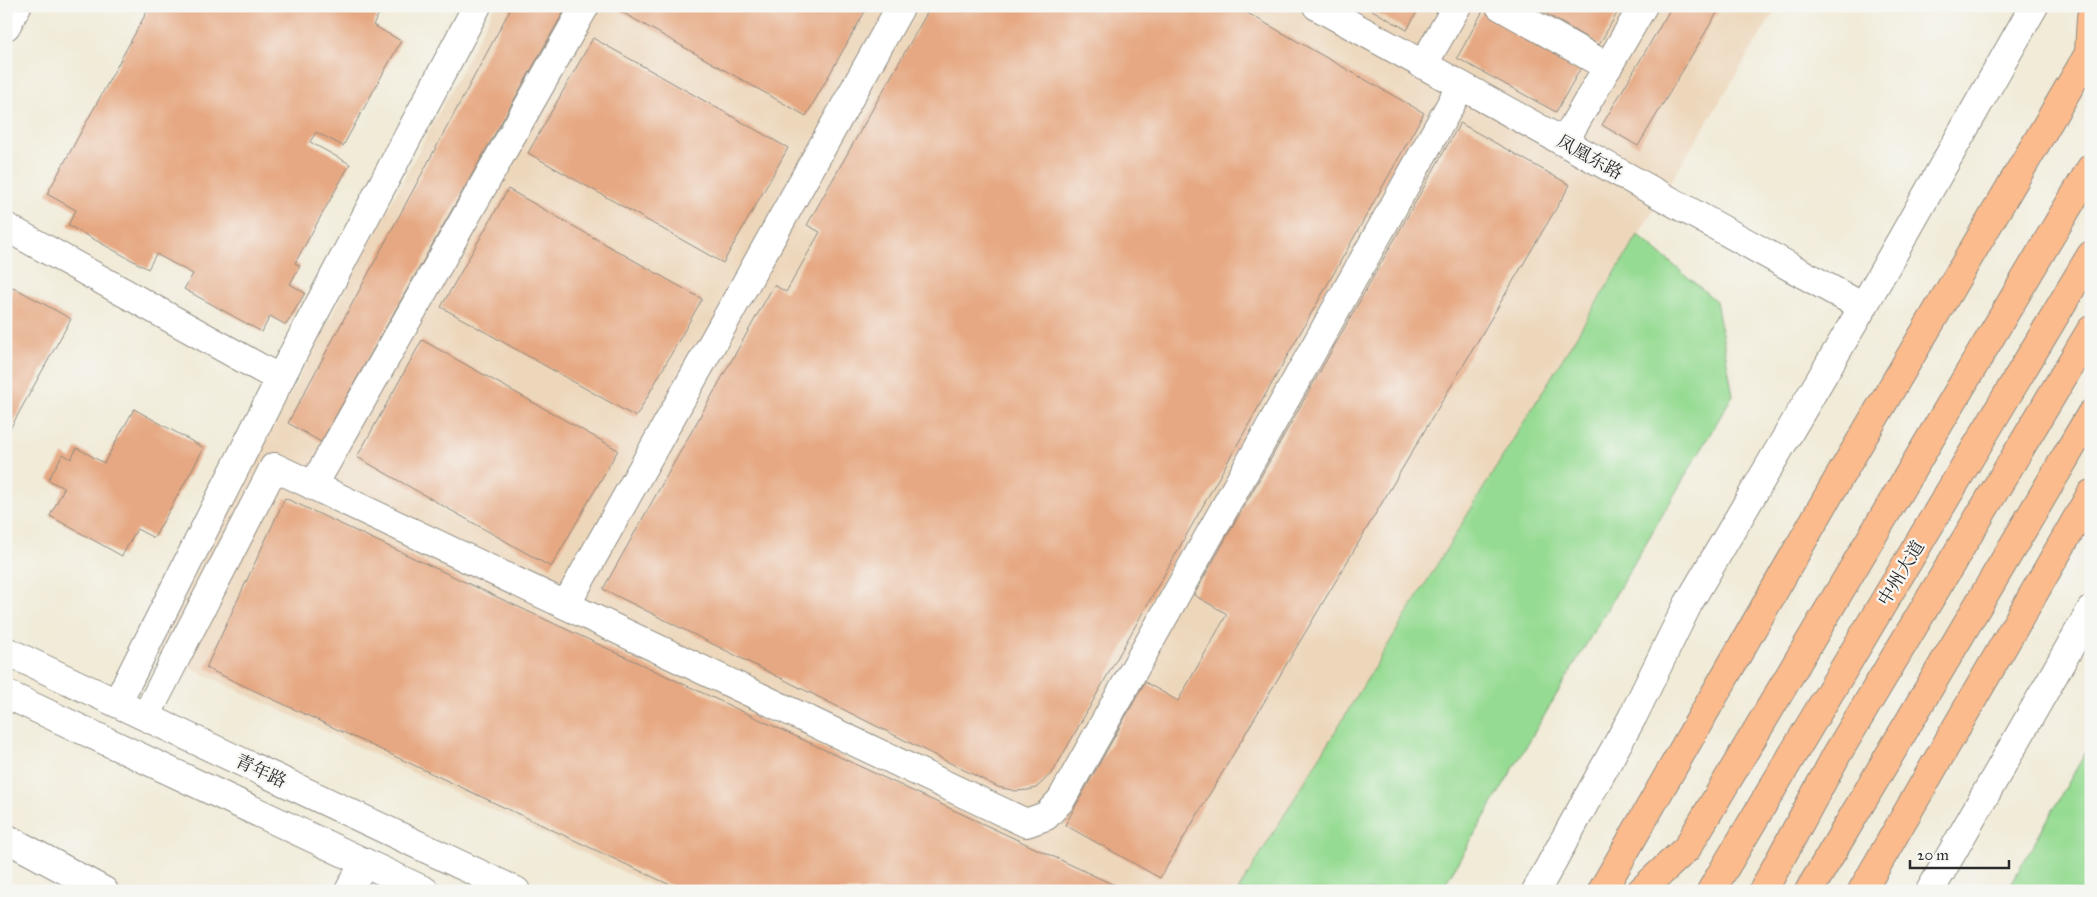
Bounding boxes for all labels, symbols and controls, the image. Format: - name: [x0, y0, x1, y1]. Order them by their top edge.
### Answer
- street label: 凤凰东路: [1553, 130, 1627, 184]
- street label: 中州大道: [1873, 536, 1929, 610]
- street label: 青年路: [232, 750, 290, 792]
- scale bar: [1910, 837, 2008, 869]
- text: 20 m: [1917, 846, 1949, 864]

